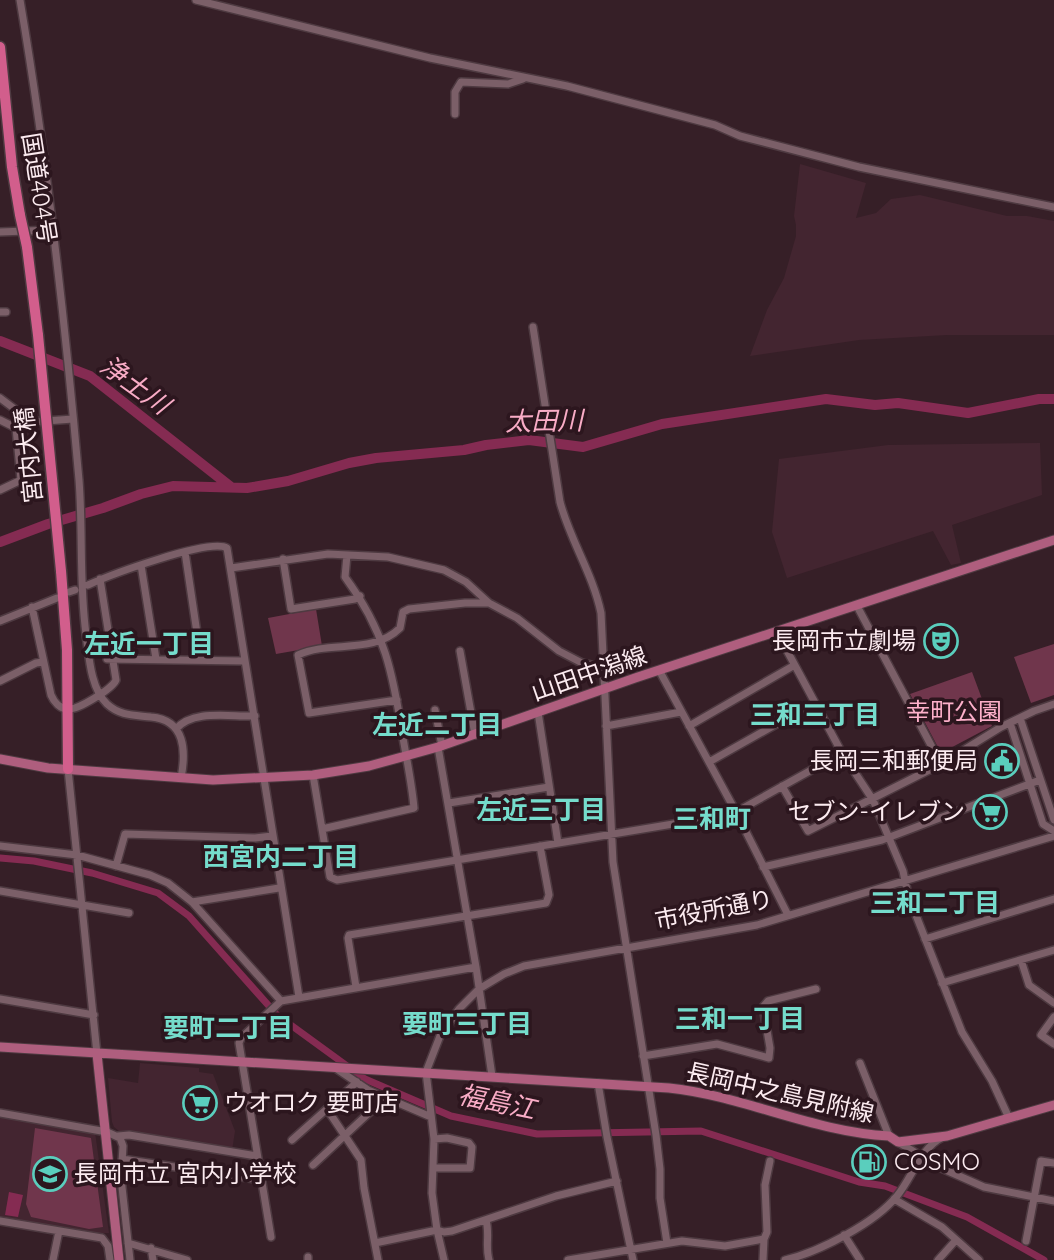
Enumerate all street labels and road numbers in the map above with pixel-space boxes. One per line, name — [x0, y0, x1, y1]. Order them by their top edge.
street label: 国道404号 — [16, 130, 64, 245]
street label: 宮内大橋 — [8, 406, 48, 504]
street label: 山田中潟線 — [527, 639, 650, 707]
street label: 市役所通り — [652, 883, 776, 935]
street label: 長岡中之島見附線 — [683, 1056, 877, 1128]

